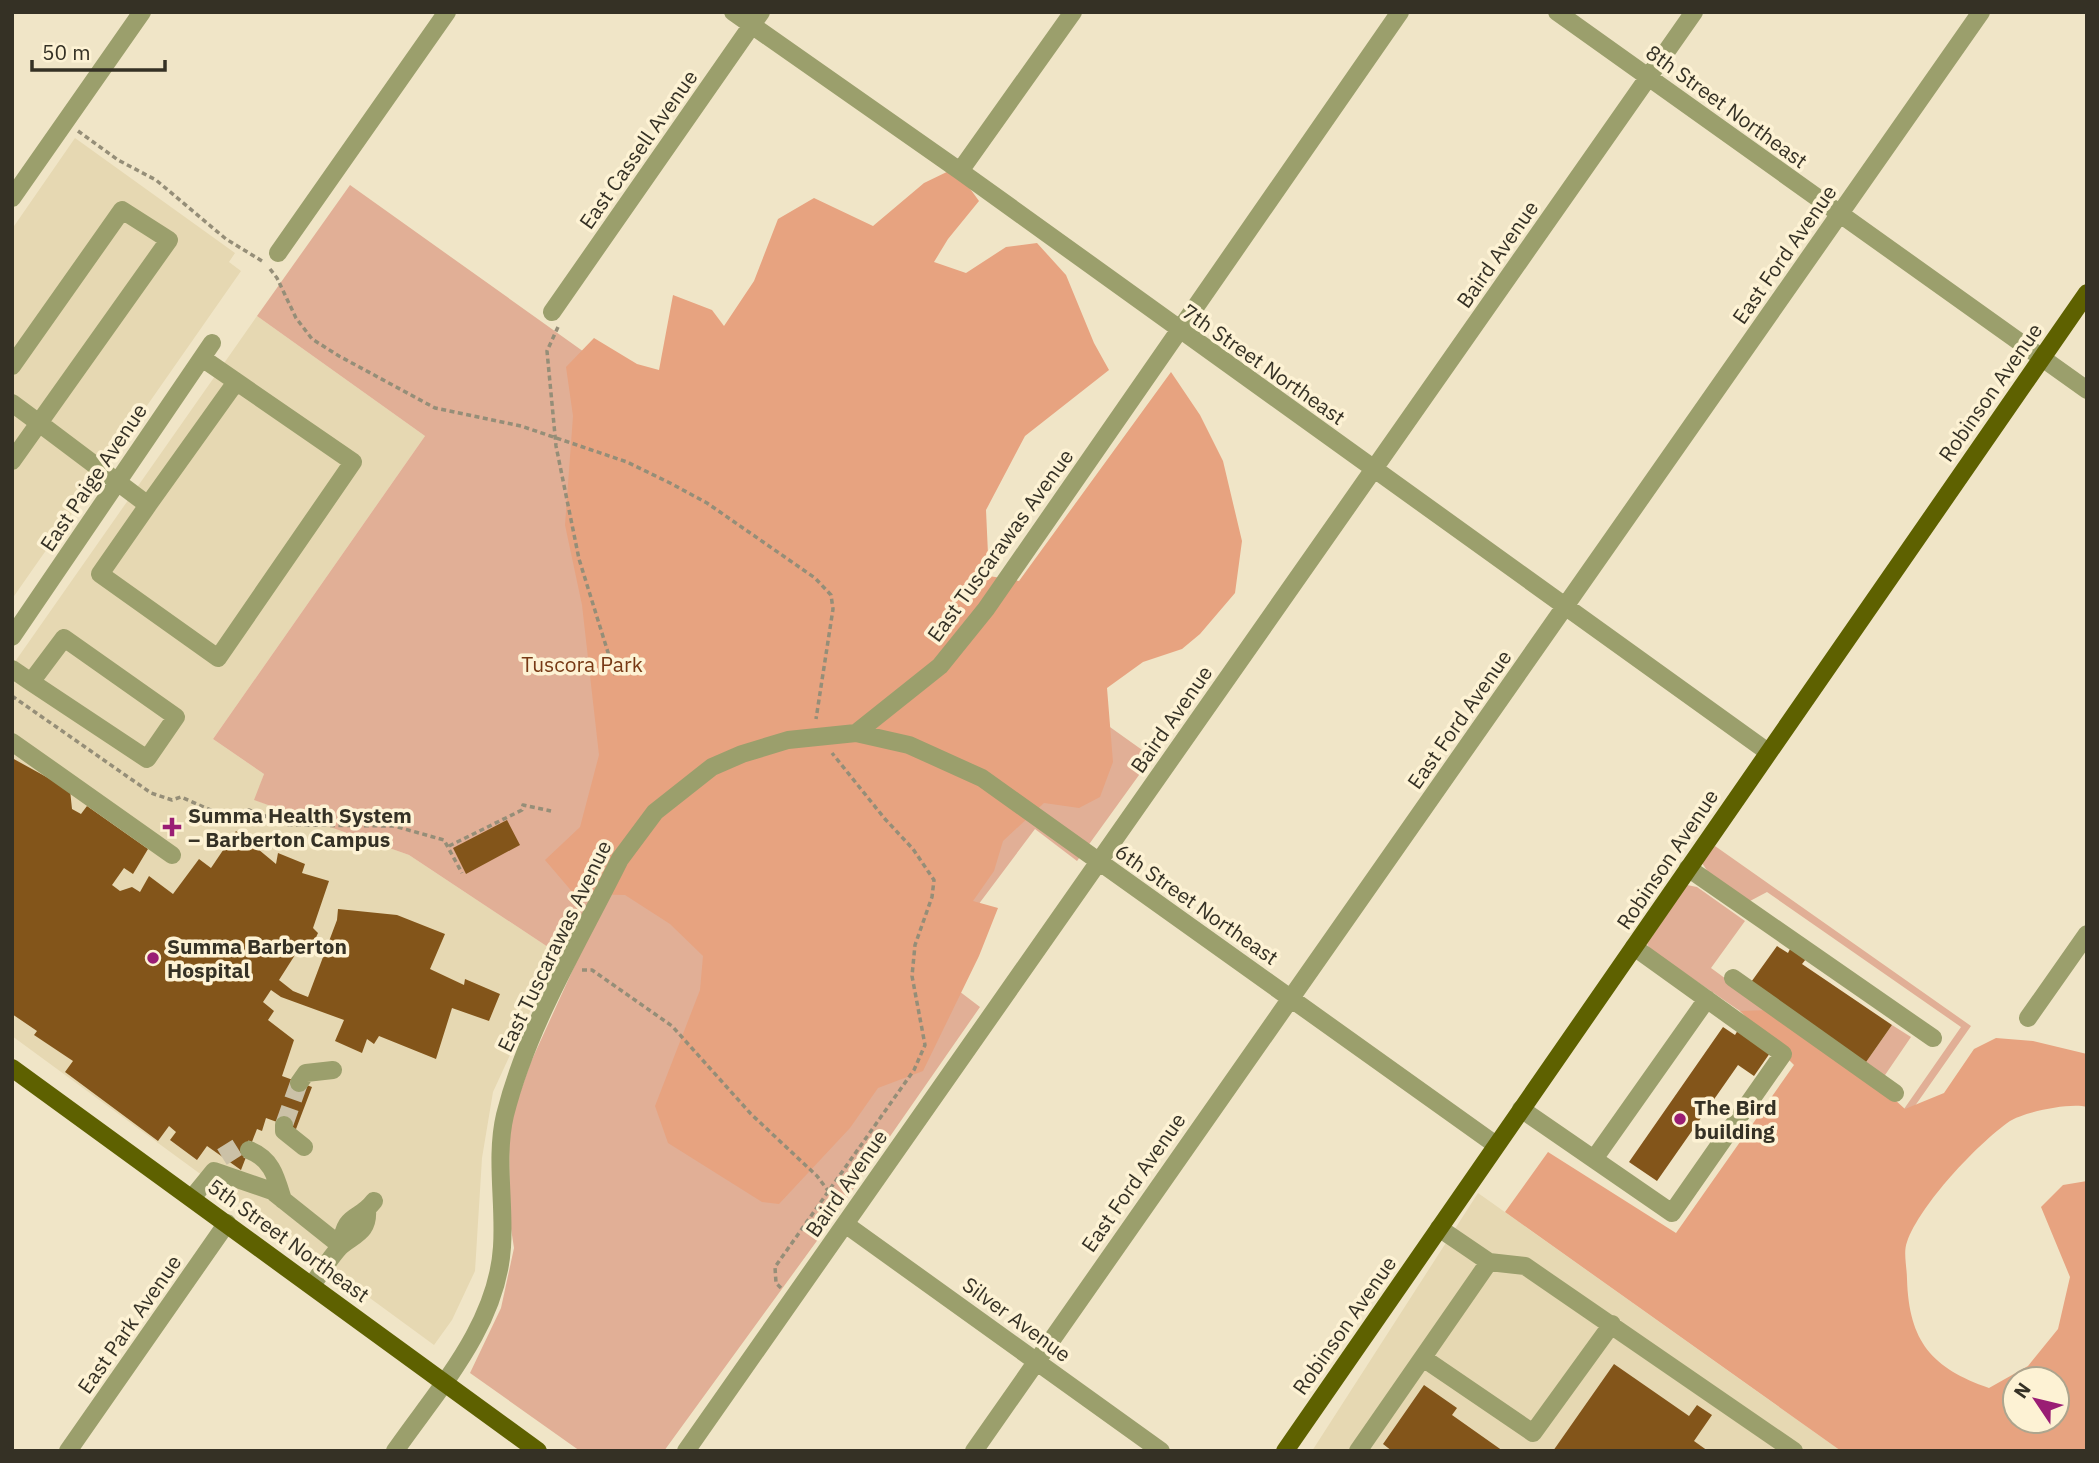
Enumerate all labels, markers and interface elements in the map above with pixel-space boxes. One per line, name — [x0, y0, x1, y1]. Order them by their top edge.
scale bar — [32, 28, 164, 72]
text: 50 m — [42, 38, 91, 66]
street label: 8th Street Northeast — [1641, 38, 1813, 174]
street label: East Cassell Avenue — [573, 64, 703, 234]
street label: East Ford Avenue — [1726, 179, 1842, 329]
street label: Baird Avenue — [1450, 195, 1544, 313]
street label: 7th Street Northeast — [1177, 297, 1351, 431]
street label: Robinson Avenue — [1932, 317, 2048, 467]
street label: East Paige Avenue — [33, 398, 153, 556]
street label: East Tuscarawas Avenue — [920, 443, 1080, 647]
street label: East Ford Avenue — [1401, 644, 1517, 794]
park label: Tuscora Park — [521, 650, 643, 678]
street label: Baird Avenue — [1124, 660, 1218, 778]
street label: Robinson Avenue — [1610, 784, 1724, 934]
place label: Summa Health System – Barberton Campus — [188, 801, 412, 853]
marker: Summa Health System – Barberton Campus — [162, 817, 182, 837]
street label: East Tuscarawas Avenue — [491, 836, 617, 1056]
street label: 6th Street Northeast — [1110, 837, 1284, 971]
place label: Summa Barberton Hospital — [167, 932, 347, 984]
marker: Summa Barberton Hospital — [145, 950, 161, 966]
place label: The Bird building — [1694, 1093, 1777, 1145]
street label: East Ford Avenue — [1075, 1107, 1191, 1257]
marker: The Bird building — [1672, 1111, 1688, 1127]
street label: Baird Avenue — [799, 1124, 893, 1242]
street label: 5th Street Northeast — [203, 1172, 375, 1308]
street label: East Park Avenue — [71, 1249, 187, 1399]
street label: Robinson Avenue — [1286, 1250, 1402, 1400]
street label: Silver Avenue — [957, 1270, 1077, 1368]
north arrow — [2001, 1365, 2071, 1435]
text: N — [2008, 1378, 2036, 1403]

